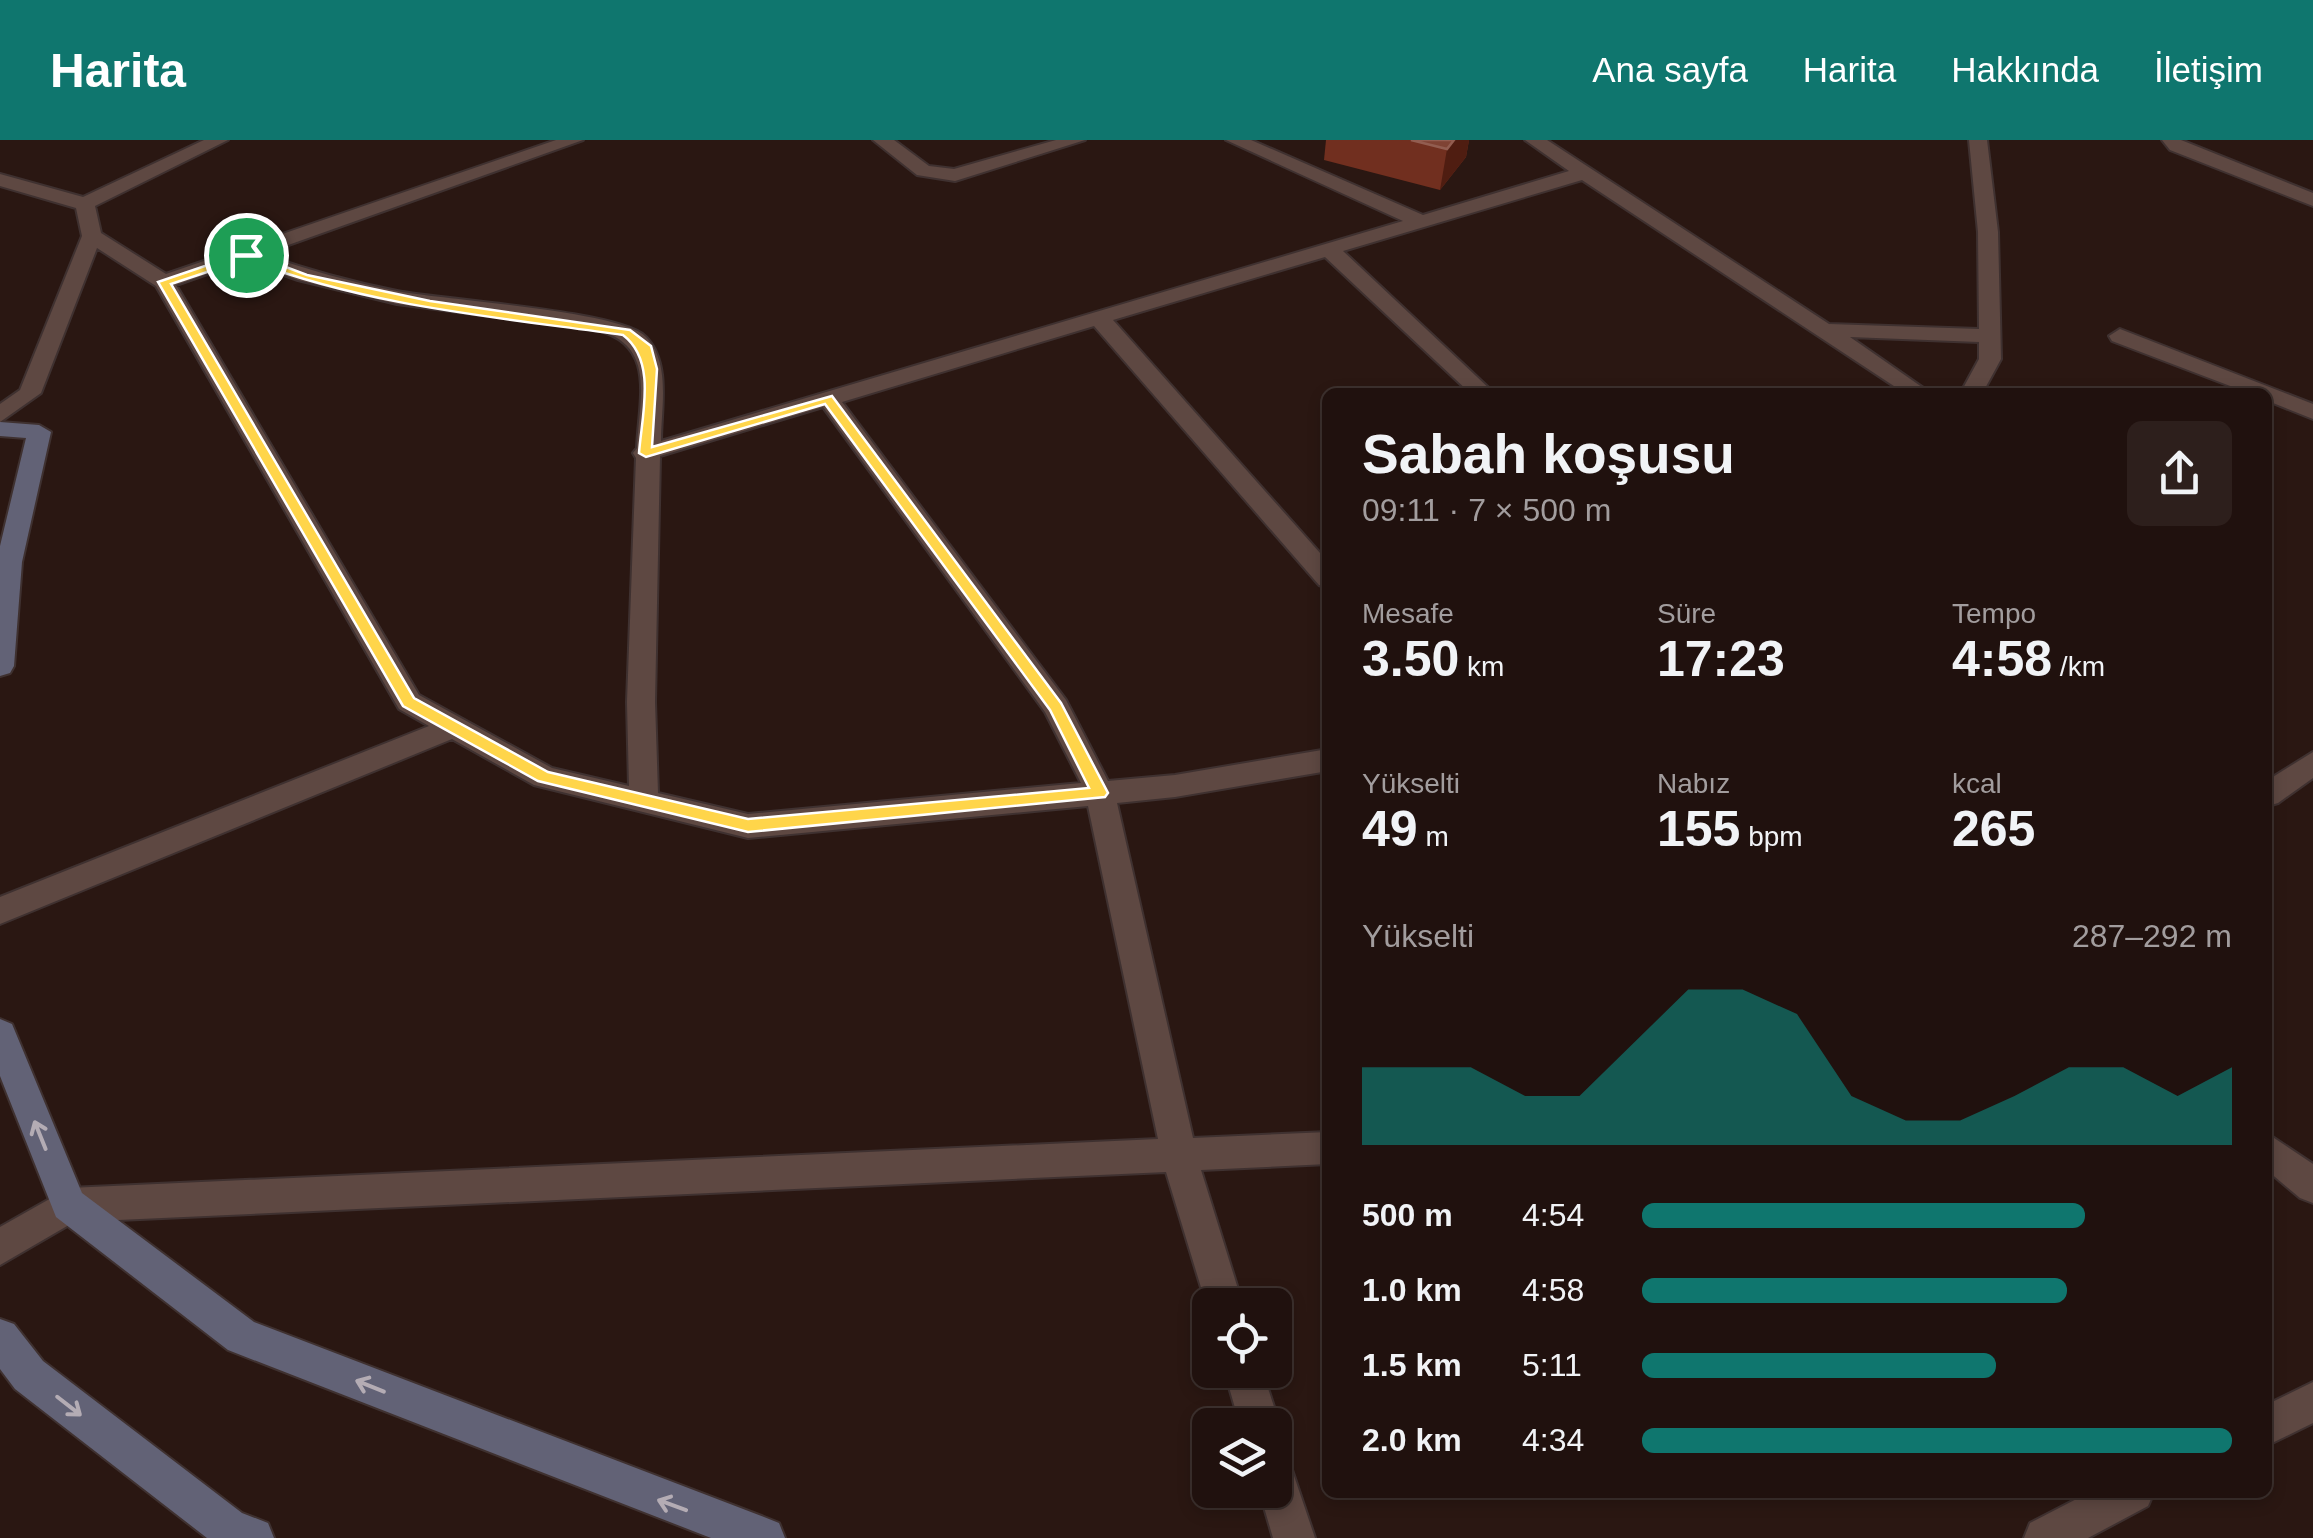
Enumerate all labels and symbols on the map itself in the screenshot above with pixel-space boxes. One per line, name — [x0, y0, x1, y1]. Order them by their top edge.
pin — [204, 213, 289, 298]
one-way arrow — [30, 1120, 48, 1150]
one-way arrow — [355, 1375, 385, 1393]
one-way arrow — [56, 1395, 82, 1417]
one-way arrow — [658, 1495, 689, 1513]

